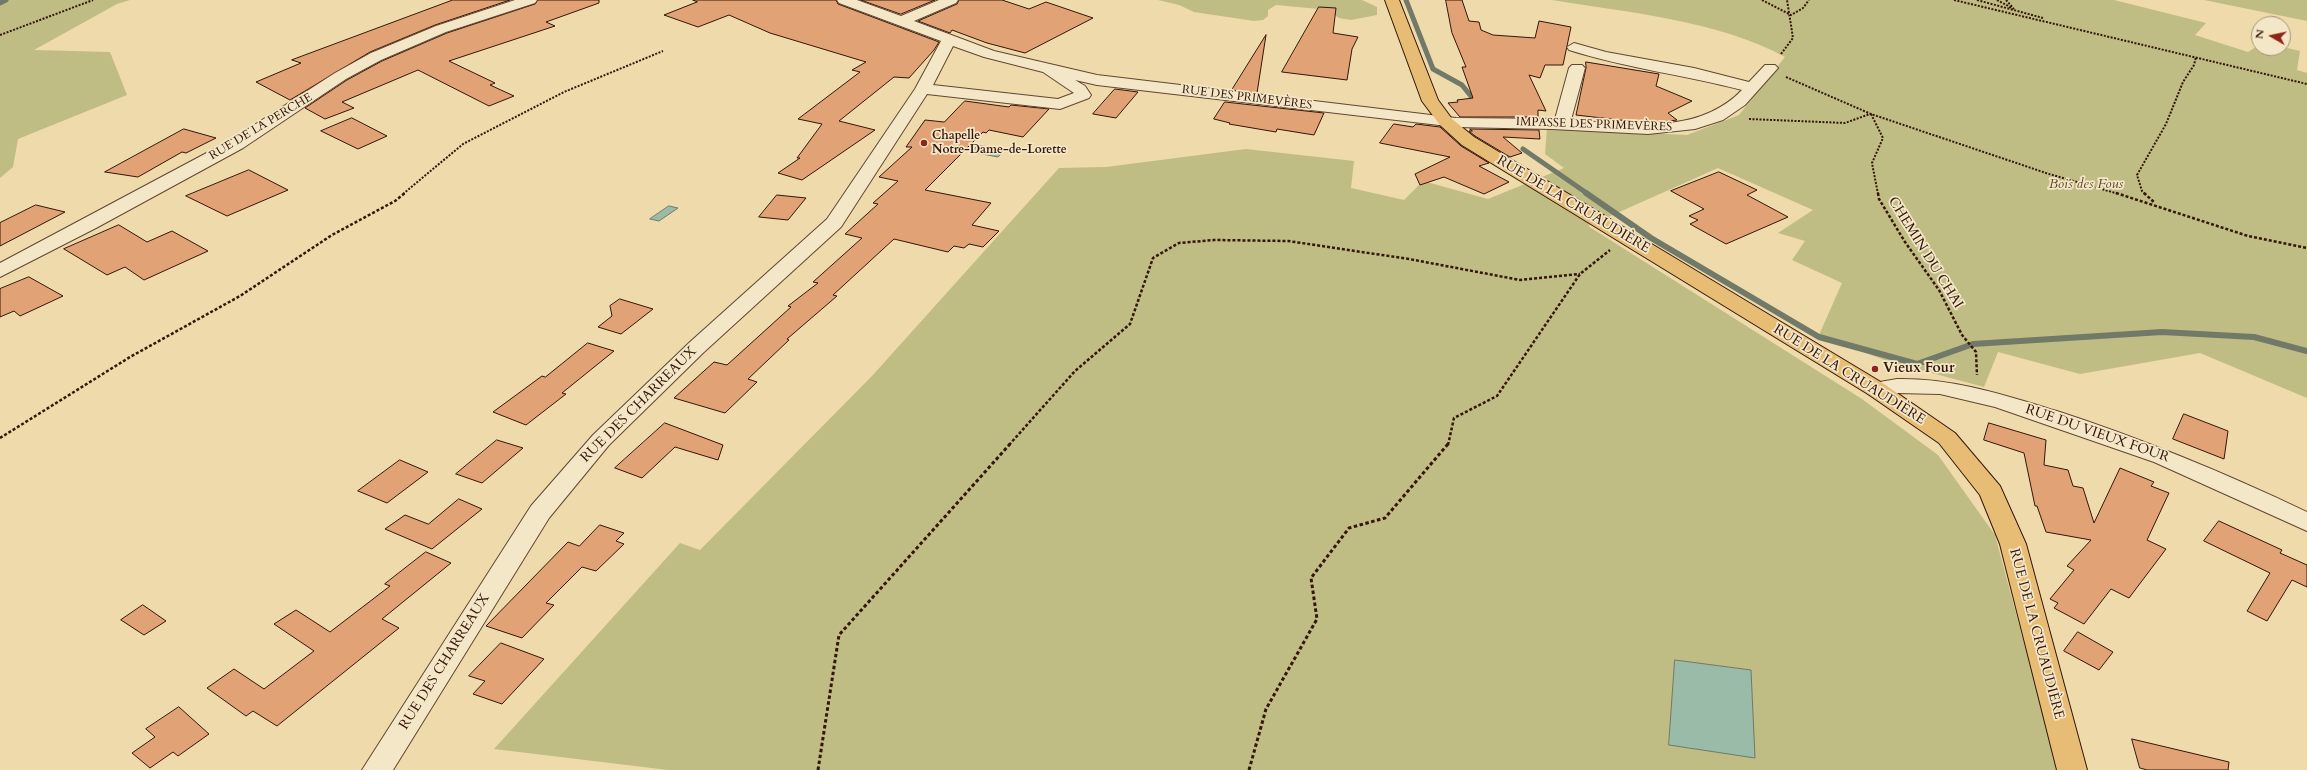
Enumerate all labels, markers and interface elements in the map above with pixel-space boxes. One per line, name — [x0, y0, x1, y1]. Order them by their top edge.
north arrow — [2251, 16, 2291, 56]
text: N — [2251, 28, 2268, 40]
street label: RUE DES PRIMEVÈRES — [1181, 83, 1313, 113]
street label: RUE DE LA PERCHE — [207, 91, 315, 163]
street label: IMPASSE DES PRIMEVÈRES — [1516, 115, 1672, 135]
place label: Chapelle Notre-Dame-de-Lorette — [932, 129, 1067, 157]
marker: Chapelle Notre-Dame-de-Lorette — [919, 138, 929, 148]
street label: RUE DE LA CRUAUDIÈRE — [1493, 153, 1653, 257]
park label: Bois des Fous — [2049, 177, 2123, 193]
street label: CHEMIN DU CHAI — [1884, 194, 1966, 312]
street label: RUE DE LA CRUAUDIÈRE — [1770, 321, 1928, 429]
street label: RUE DES CHARREAUX — [578, 344, 700, 466]
place label: Vieux Four — [1883, 361, 1955, 377]
marker: Vieux Four — [1870, 364, 1880, 374]
street label: RUE DU VIEUX FOUR — [2023, 401, 2171, 467]
street label: RUE DE LA CRUAUDIÈRE — [2005, 547, 2067, 721]
street label: RUE DES CHARREAUX — [396, 591, 494, 733]

